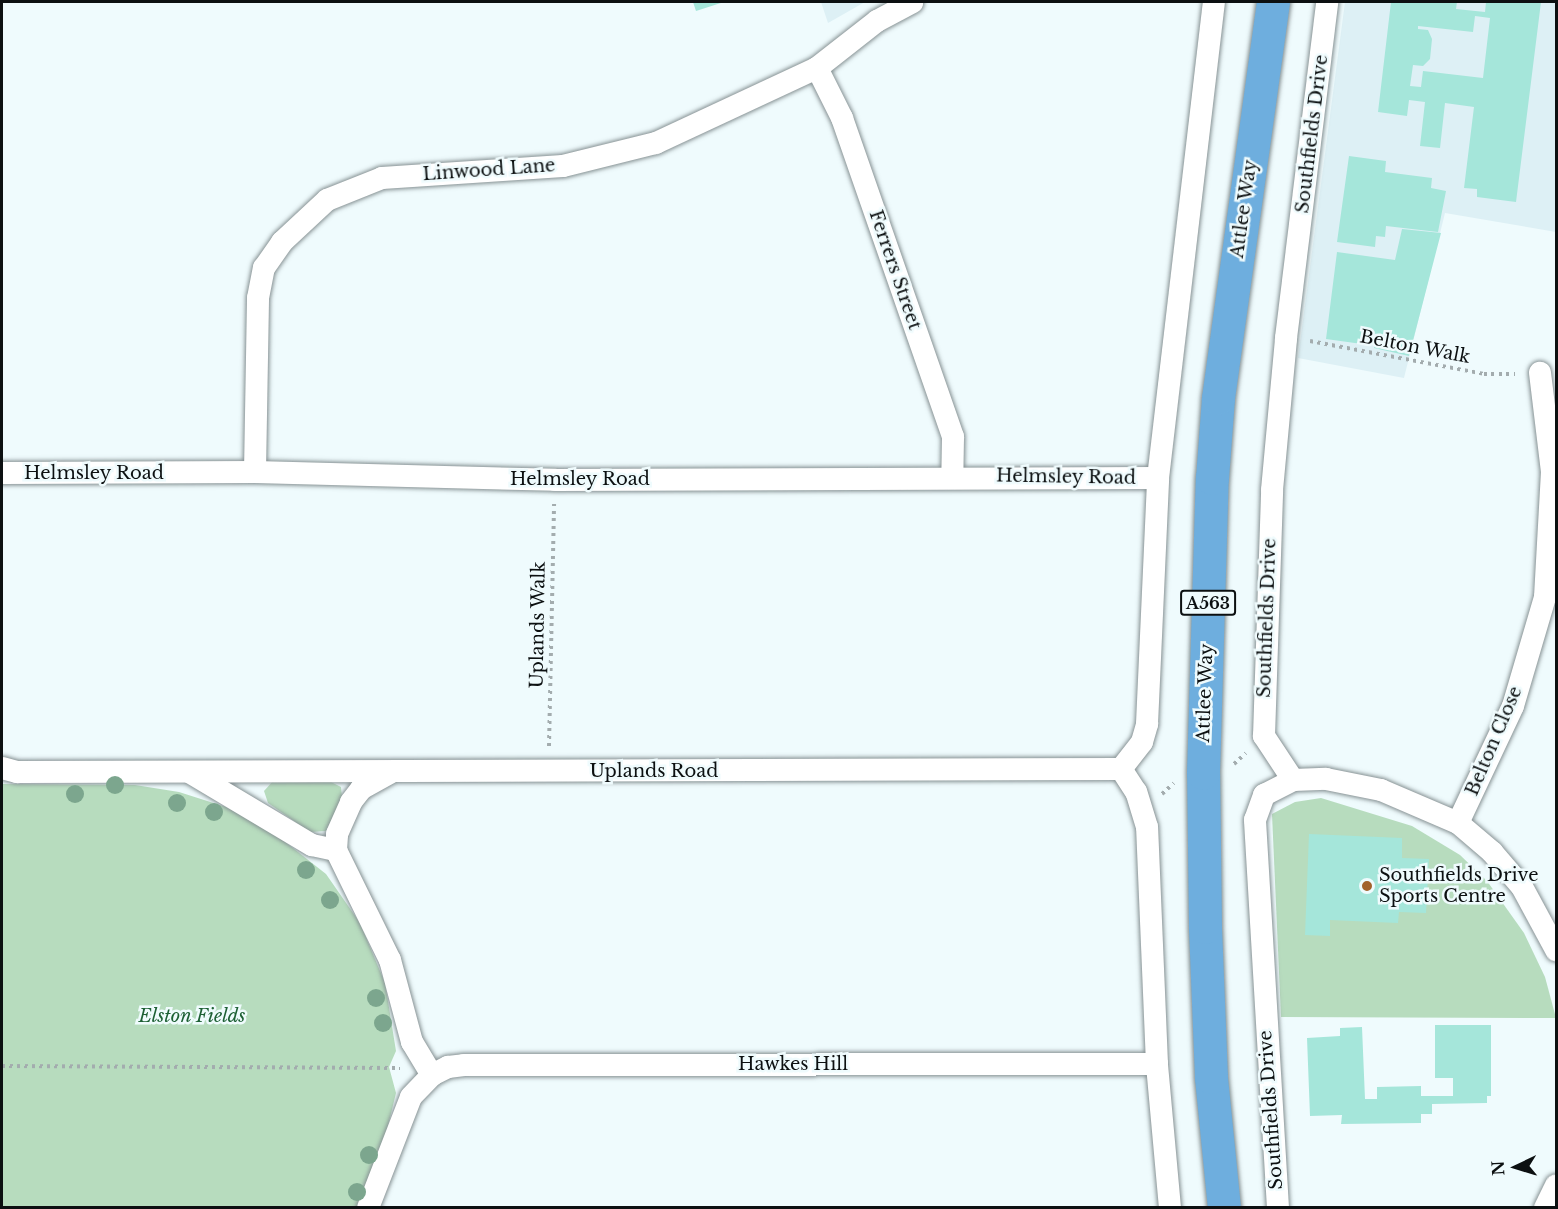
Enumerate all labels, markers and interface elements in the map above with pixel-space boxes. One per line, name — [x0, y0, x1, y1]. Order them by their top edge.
street label: Southfields Drive — [1292, 54, 1332, 214]
street label: Linwood Lane — [422, 155, 556, 185]
street label: Attlee Way — [1226, 158, 1262, 260]
street label: Ferrers Street — [864, 207, 926, 333]
street label: Belton Walk — [1358, 326, 1472, 368]
street label: Helmsley Road — [24, 462, 164, 484]
street label: Helmsley Road — [996, 465, 1136, 489]
street label: Helmsley Road — [510, 468, 650, 490]
street label: Southfields Drive — [1253, 538, 1281, 698]
street label: Uplands Walk — [526, 561, 550, 689]
road number: A563 — [1180, 590, 1236, 616]
street label: Attlee Way — [1192, 643, 1218, 743]
street label: Belton Close — [1461, 683, 1527, 799]
street label: Uplands Road — [590, 760, 718, 782]
place label: Southfields Drive Sports Centre — [1379, 865, 1538, 908]
marker: Southfields Drive Sports Centre — [1360, 879, 1374, 893]
park label: Elston Fields — [138, 1005, 246, 1027]
street label: Southfields Drive — [1255, 1030, 1287, 1190]
street label: Hawkes Hill — [738, 1053, 848, 1075]
north arrow — [1486, 1137, 1546, 1197]
text: N — [1488, 1160, 1509, 1176]

